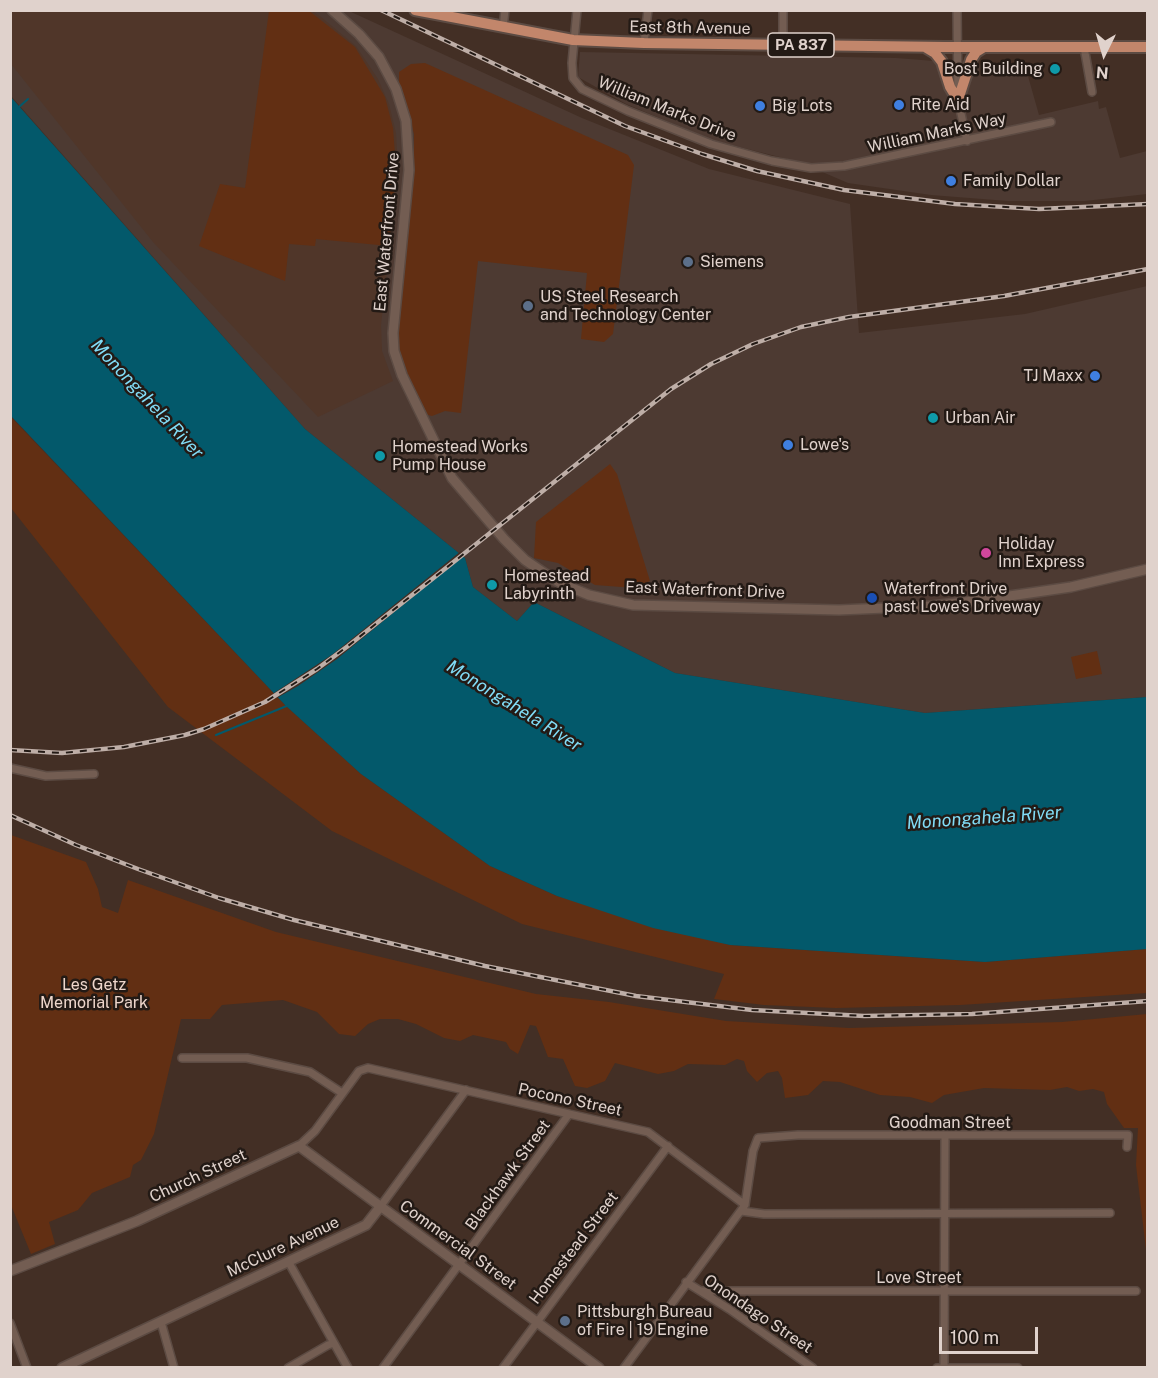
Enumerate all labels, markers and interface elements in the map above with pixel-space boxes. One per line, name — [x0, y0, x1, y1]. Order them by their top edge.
street label: East 8th Avenue — [629, 17, 751, 39]
north arrow — [1074, 24, 1134, 84]
road number: PA 837 — [768, 33, 834, 57]
place label: Bost Building — [944, 59, 1043, 79]
marker: Bost Building — [1048, 62, 1062, 76]
text: N — [1095, 62, 1109, 82]
street label: William Marks Drive — [595, 72, 739, 146]
place label: Rite Aid — [911, 95, 970, 115]
place label: Big Lots — [772, 96, 832, 116]
marker: Rite Aid — [892, 98, 906, 112]
marker: Big Lots — [753, 99, 767, 113]
street label: William Marks Way — [866, 109, 1008, 157]
street label: East Waterfront Drive — [370, 151, 404, 313]
place label: Family Dollar — [963, 171, 1061, 191]
marker: Family Dollar — [944, 174, 958, 188]
place label: Siemens — [700, 252, 764, 272]
marker: Siemens — [681, 255, 695, 269]
place label: US Steel Research and Technology Center — [540, 287, 711, 325]
marker: US Steel Research and Technology Center — [521, 299, 535, 313]
water label: Monongahela River — [86, 335, 208, 463]
place label: TJ Maxx — [1023, 366, 1083, 386]
marker: TJ Maxx — [1088, 369, 1102, 383]
place label: Urban Air — [945, 408, 1016, 428]
marker: Urban Air — [926, 411, 940, 425]
place label: Lowe's — [800, 435, 849, 455]
place label: Homestead Works Pump House — [392, 437, 528, 475]
marker: Lowe's — [781, 438, 795, 452]
marker: Homestead Works Pump House — [373, 449, 387, 463]
place label: Holiday Inn Express — [998, 534, 1085, 572]
marker: Holiday Inn Express — [979, 546, 993, 560]
place label: Homestead Labyrinth — [504, 566, 589, 604]
marker: Homestead Labyrinth — [485, 578, 499, 592]
street label: East Waterfront Drive — [625, 578, 785, 602]
place label: Waterfront Drive past Lowe's Driveway — [884, 579, 1041, 617]
marker: Waterfront Drive past Lowe's Driveway — [865, 591, 879, 605]
water label: Monongahela River — [443, 656, 585, 756]
water label: Monongahela River — [906, 802, 1062, 834]
park label: Les Getz Memorial Park — [40, 975, 148, 1013]
street label: Pocono Street — [516, 1080, 624, 1120]
street label: Goodman Street — [889, 1113, 1011, 1133]
street label: Blackhawk Street — [462, 1116, 554, 1234]
street label: Church Street — [147, 1145, 249, 1207]
street label: Homestead Street — [525, 1188, 623, 1308]
street label: Commercial Street — [396, 1196, 520, 1294]
street label: McClure Avenue — [224, 1213, 342, 1281]
street label: Love Street — [876, 1268, 962, 1288]
street label: Onondago Street — [700, 1271, 816, 1357]
place label: Pittsburgh Bureau of Fire | 19 Engine — [577, 1302, 712, 1340]
marker: Pittsburgh Bureau of Fire | 19 Engine — [558, 1314, 572, 1328]
scale bar — [942, 1315, 1041, 1353]
text: 100 m — [950, 1327, 999, 1348]

